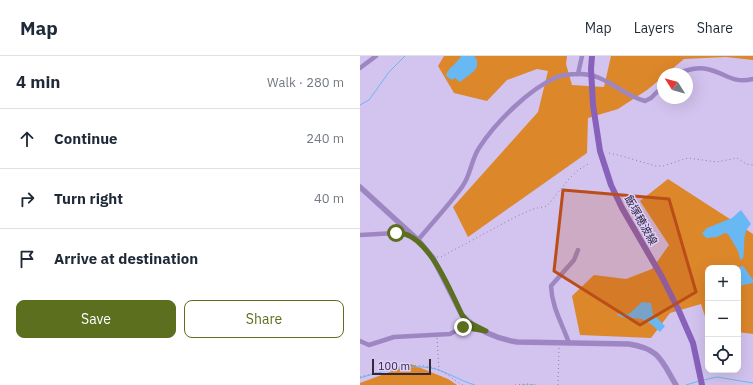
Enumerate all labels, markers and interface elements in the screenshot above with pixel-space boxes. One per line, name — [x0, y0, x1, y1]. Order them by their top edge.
text: Map — [20, 16, 58, 40]
text: Map — [585, 19, 612, 37]
text: Layers — [634, 19, 675, 37]
text: Share — [697, 19, 733, 37]
north arrow — [657, 68, 693, 104]
text: 4 min — [16, 71, 60, 93]
text: Walk · 280 m — [267, 74, 344, 91]
icon: ahead — [16, 128, 38, 150]
text: Continue — [54, 129, 118, 148]
text: 240 m — [306, 130, 344, 147]
icon: right — [16, 188, 38, 210]
text: Turn right — [54, 189, 123, 208]
text: 40 m — [314, 190, 344, 207]
street label: 飯塚穂波線 — [622, 193, 660, 247]
route start — [387, 224, 405, 242]
icon: arrive — [16, 248, 38, 270]
text: Arrive at destination — [54, 249, 198, 268]
map controls — [705, 265, 741, 373]
button: + — [705, 265, 741, 301]
button: Save — [16, 300, 176, 338]
button: Share — [184, 300, 344, 338]
button: − — [705, 301, 741, 337]
route end — [454, 318, 472, 336]
button: locate — [705, 337, 741, 373]
scale bar — [372, 357, 431, 376]
text: 100 m — [378, 359, 410, 373]

